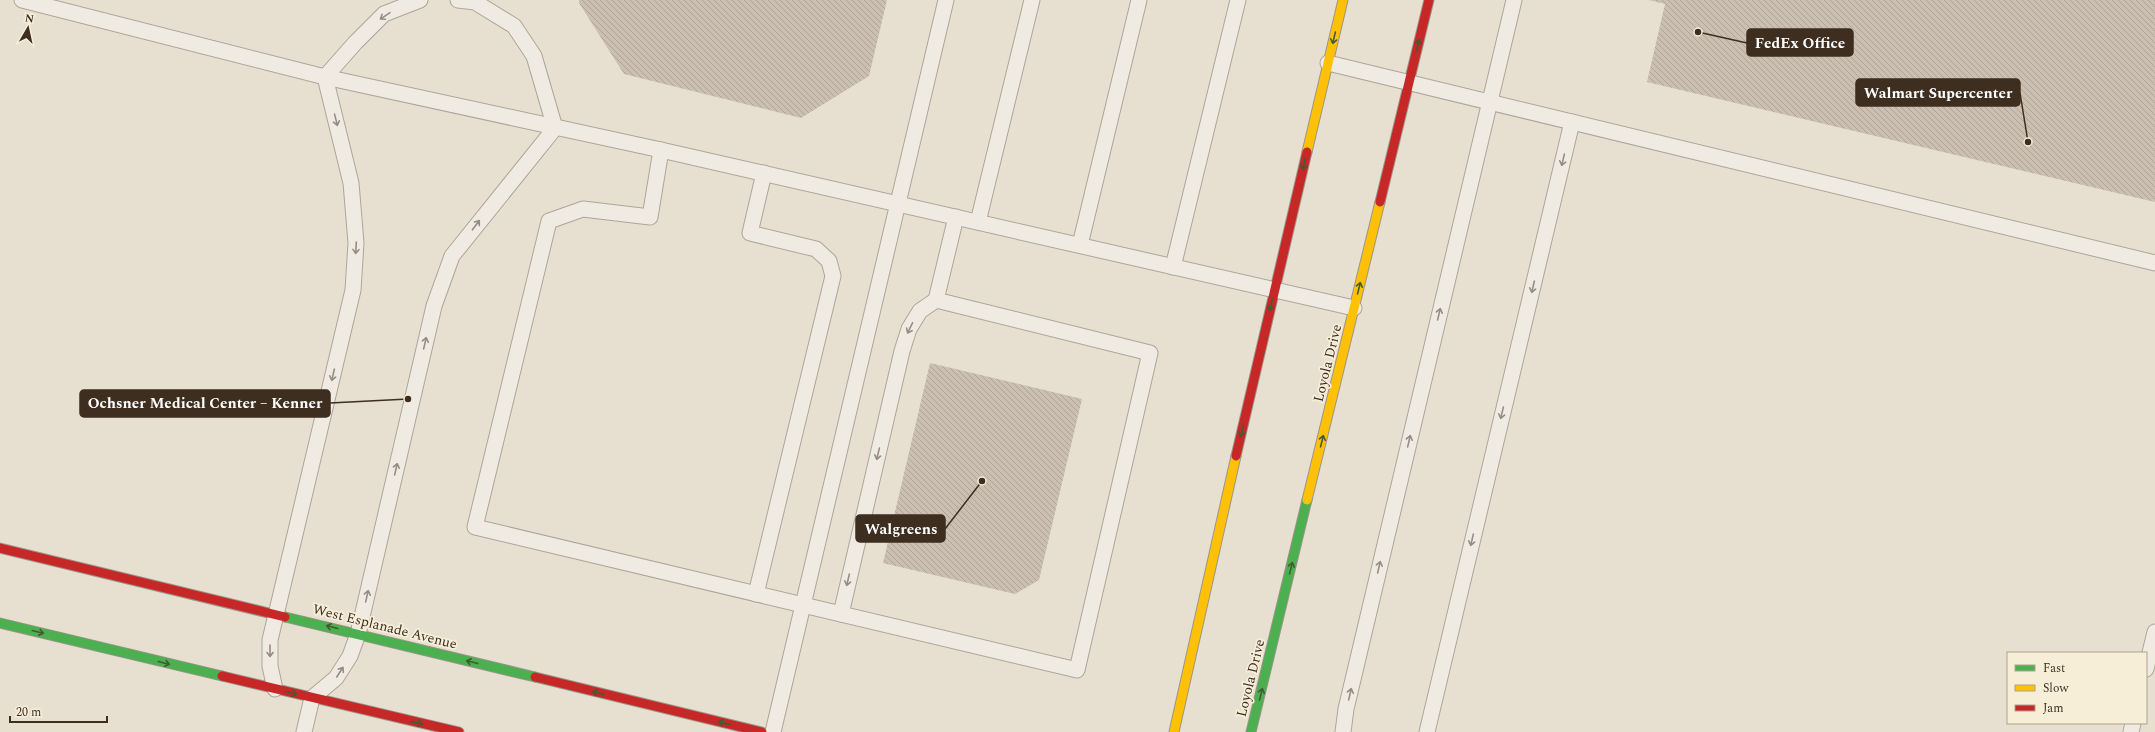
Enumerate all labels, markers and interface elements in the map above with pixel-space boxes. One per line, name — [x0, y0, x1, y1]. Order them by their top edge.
north arrow — [8, 8, 48, 48]
text: N — [24, 10, 35, 28]
one-way arrow — [379, 11, 390, 20]
callout: FedEx Office — [1747, 29, 1853, 56]
one-way arrow — [1330, 31, 1337, 44]
text: FedEx Office — [1755, 32, 1845, 55]
one-way arrow — [1415, 39, 1423, 52]
callout: Walmart Supercenter — [1856, 79, 2020, 106]
text: Walmart Supercenter — [1864, 82, 2013, 105]
one-way arrow — [333, 113, 340, 126]
one-way arrow — [1558, 153, 1566, 166]
one-way arrow — [1300, 158, 1307, 171]
one-way arrow — [471, 219, 480, 230]
one-way arrow — [352, 241, 359, 254]
one-way arrow — [1528, 280, 1536, 293]
one-way arrow — [1356, 282, 1364, 295]
one-way arrow — [1266, 298, 1274, 311]
one-way arrow — [1436, 308, 1444, 321]
one-way arrow — [906, 322, 913, 334]
street label: Loyola Drive — [1308, 322, 1347, 404]
one-way arrow — [422, 336, 430, 349]
one-way arrow — [328, 368, 336, 381]
callout: Ochsner Medical Center – Kenner — [80, 390, 330, 417]
text: Ochsner Medical Center – Kenner — [88, 392, 323, 415]
one-way arrow — [1498, 406, 1506, 419]
one-way arrow — [1238, 425, 1246, 438]
one-way arrow — [1406, 434, 1414, 447]
one-way arrow — [1319, 435, 1326, 448]
one-way arrow — [873, 447, 881, 460]
one-way arrow — [393, 463, 401, 476]
callout: Walgreens — [856, 515, 945, 542]
text: Walgreens — [864, 518, 938, 541]
one-way arrow — [1468, 533, 1476, 546]
one-way arrow — [1376, 561, 1384, 574]
one-way arrow — [1288, 562, 1296, 575]
one-way arrow — [844, 573, 852, 586]
one-way arrow — [364, 590, 371, 603]
street label: West Esplanade Avenue — [311, 598, 459, 655]
one-way arrow — [326, 623, 339, 631]
one-way arrow — [31, 629, 44, 636]
street label: Loyola Drive — [1231, 637, 1270, 719]
one-way arrow — [266, 644, 274, 657]
legend — [2007, 652, 2147, 724]
one-way arrow — [466, 657, 479, 665]
one-way arrow — [157, 659, 170, 667]
text: Fast — [2043, 659, 2065, 678]
one-way arrow — [336, 666, 344, 677]
text: Slow — [2043, 679, 2069, 698]
one-way arrow — [1346, 687, 1354, 700]
one-way arrow — [592, 688, 605, 696]
one-way arrow — [1257, 688, 1265, 701]
one-way arrow — [284, 690, 297, 697]
scale bar — [10, 698, 107, 724]
text: Jam — [2043, 699, 2064, 718]
text: 20 m — [16, 703, 41, 722]
one-way arrow — [410, 719, 423, 727]
one-way arrow — [718, 719, 731, 726]

